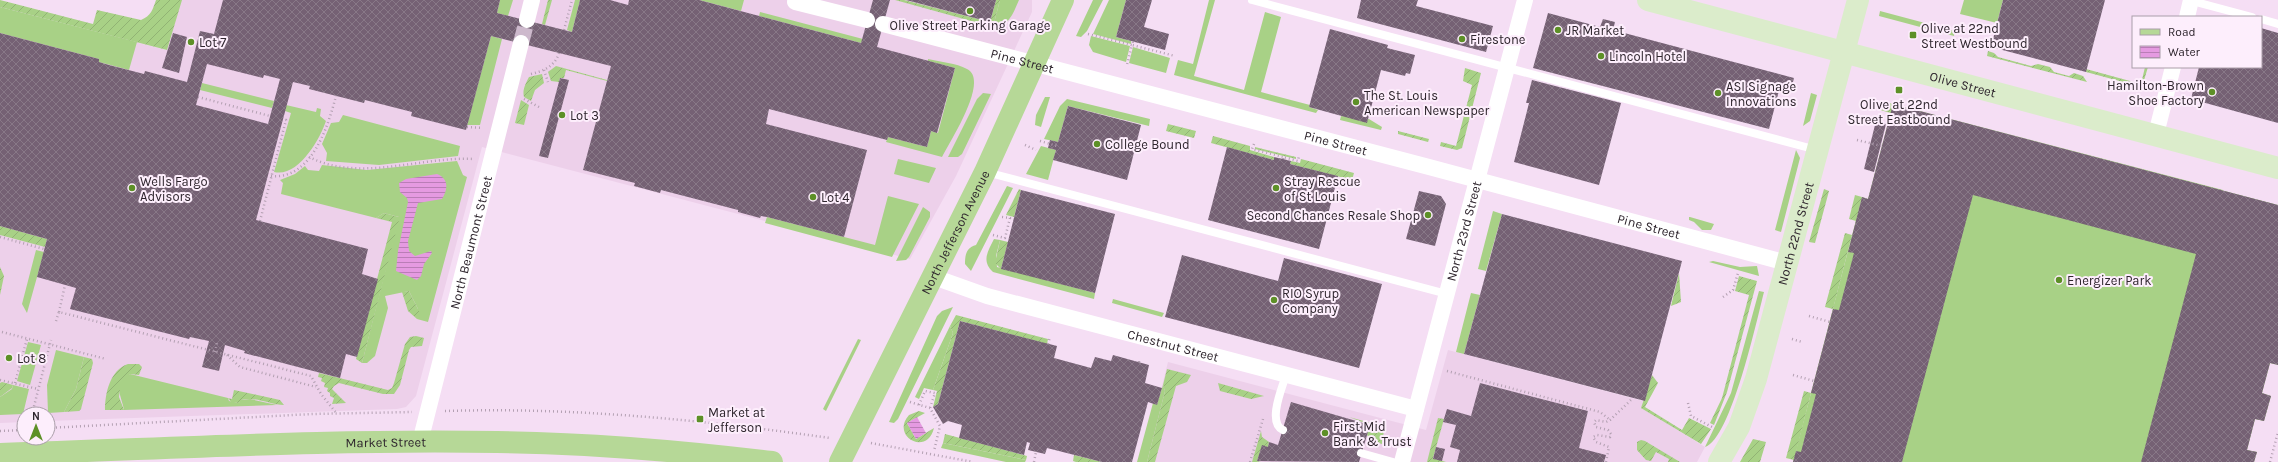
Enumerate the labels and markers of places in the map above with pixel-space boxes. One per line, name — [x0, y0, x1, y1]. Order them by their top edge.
marker: Olive Street Parking Garage — [965, 6, 975, 16]
place label: Olive Street Parking Garage — [890, 18, 1051, 33]
place label: Olive at 22nd Street Westbound — [1921, 21, 2028, 51]
place label: JR Market — [1566, 23, 1624, 38]
marker: JR Market — [1553, 25, 1563, 35]
marker: Olive at 22nd Street Westbound — [1908, 30, 1918, 40]
place label: Firestone — [1470, 32, 1526, 47]
marker: Firestone — [1457, 34, 1467, 44]
place label: Lot 7 — [199, 35, 226, 50]
marker: Lot 7 — [186, 37, 196, 47]
place label: Lincoln Hotel — [1609, 49, 1686, 64]
marker: Lincoln Hotel — [1596, 51, 1606, 61]
place label: Hamilton-Brown Shoe Factory — [2107, 78, 2204, 108]
place label: ASI Signage Innovations — [1726, 79, 1797, 109]
marker: Olive at 22nd Street Eastbound — [1894, 85, 1904, 95]
marker: Hamilton-Brown Shoe Factory — [2207, 87, 2217, 97]
place label: The St. Louis American Newspaper — [1364, 88, 1490, 118]
marker: ASI Signage Innovations — [1713, 88, 1723, 98]
marker: The St. Louis American Newspaper — [1351, 97, 1361, 107]
place label: Olive at 22nd Street Eastbound — [1847, 97, 1951, 127]
place label: Lot 3 — [570, 108, 599, 123]
marker: Lot 3 — [557, 110, 567, 120]
place label: College Bound — [1105, 137, 1190, 152]
marker: College Bound — [1092, 139, 1102, 149]
place label: Wells Fargo Advisors — [140, 174, 208, 204]
place label: Stray Rescue of St Louis — [1284, 174, 1361, 204]
marker: Wells Fargo Advisors — [127, 183, 137, 193]
marker: Stray Rescue of St Louis — [1271, 183, 1281, 193]
place label: Lot 4 — [821, 190, 849, 205]
marker: Lot 4 — [808, 192, 818, 202]
place label: Second Chances Resale Shop — [1246, 208, 1420, 223]
marker: Second Chances Resale Shop — [1423, 210, 1433, 220]
place label: Energizer Park — [2067, 273, 2152, 288]
marker: Energizer Park — [2054, 275, 2064, 285]
place label: RIO Syrup Company — [1282, 286, 1339, 316]
marker: RIO Syrup Company — [1269, 295, 1279, 305]
place label: Lot 8 — [17, 351, 46, 366]
marker: Lot 8 — [4, 353, 14, 363]
place label: Market at Jefferson — [708, 405, 765, 435]
marker: Market at Jefferson — [695, 414, 705, 424]
place label: First Mid Bank & Trust — [1333, 419, 1411, 449]
marker: First Mid Bank & Trust — [1320, 428, 1330, 438]

